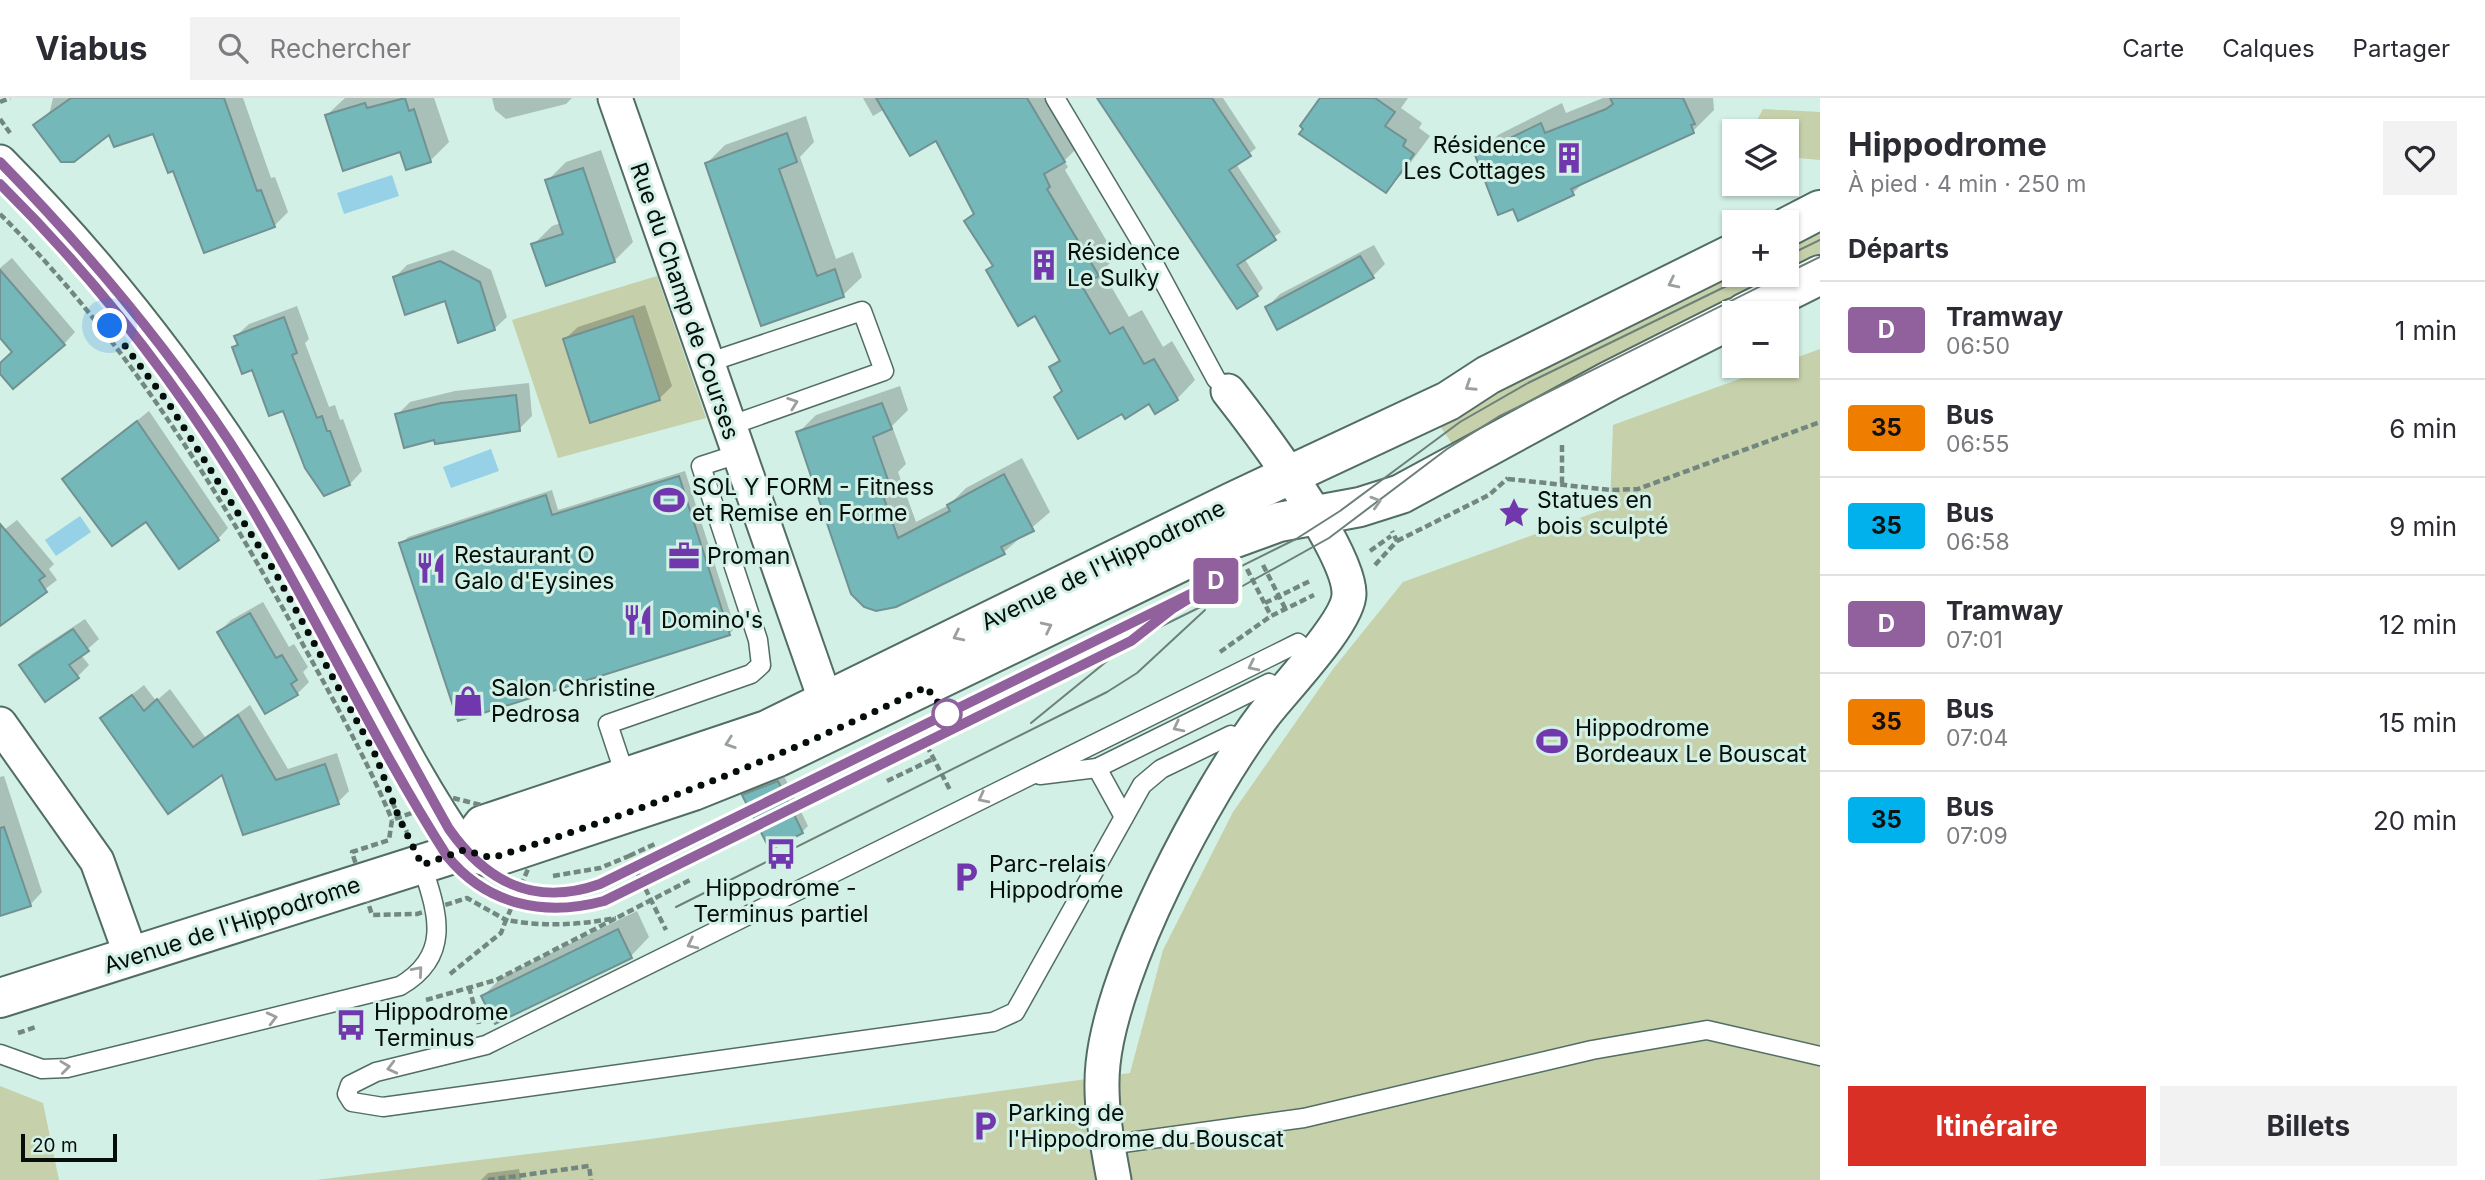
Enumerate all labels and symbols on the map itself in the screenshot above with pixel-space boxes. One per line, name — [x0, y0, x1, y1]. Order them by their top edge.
place label: Résidence Les Cottages — [1403, 131, 1546, 185]
building icon: Résidence Les Cottages — [1552, 141, 1586, 175]
street label: Rue du Champ de Courses — [624, 159, 746, 443]
place label: Résidence Le Sulky — [1067, 238, 1180, 292]
building icon: Résidence Le Sulky — [1027, 248, 1061, 282]
one-way arrow — [1668, 275, 1680, 289]
your location — [92, 308, 127, 343]
one-way arrow — [1465, 378, 1478, 391]
one-way arrow — [786, 397, 798, 411]
place label: SOL Y FORM - Fitness et Remise en Forme — [692, 473, 934, 527]
sports icon: SOL Y FORM - Fitness et Remise en Forme — [652, 483, 686, 517]
place label: Statues en bois sculpté — [1537, 486, 1668, 540]
street label: Avenue de l'Hippodrome — [976, 494, 1230, 636]
one-way arrow — [1370, 495, 1382, 510]
place icon: Statues en bois sculpté — [1497, 496, 1531, 530]
office icon: Proman — [667, 539, 701, 573]
place label: Restaurant O Galo d'Eysines — [454, 541, 614, 595]
place label: Proman — [707, 542, 790, 570]
restaurant icon: Restaurant O Galo d'Eysines — [414, 551, 448, 585]
line badge: D — [1193, 558, 1239, 604]
restaurant icon: Domino's — [621, 603, 655, 637]
place label: Domino's — [661, 606, 763, 634]
one-way arrow — [1040, 621, 1052, 635]
one-way arrow — [953, 628, 965, 642]
one-way arrow — [1248, 657, 1260, 671]
place label: Salon Christine Pedrosa — [491, 674, 655, 728]
shop icon: Salon Christine Pedrosa — [451, 684, 485, 718]
unlabelled marker — [932, 699, 962, 729]
place label: Hippodrome Bordeaux Le Bouscat — [1575, 714, 1807, 768]
one-way arrow — [1173, 719, 1186, 733]
sports icon: Hippodrome Bordeaux Le Bouscat — [1535, 724, 1569, 758]
one-way arrow — [724, 735, 737, 749]
one-way arrow — [978, 790, 990, 804]
bus stop icon: Hippodrome - Terminus partiel — [764, 837, 798, 871]
place label: Parc-relais Hippodrome — [989, 850, 1123, 904]
parking icon: Parc-relais Hippodrome — [949, 860, 983, 894]
street label: Avenue de l'Hippodrome — [100, 870, 364, 980]
place label: Hippodrome - Terminus partiel — [693, 874, 869, 928]
one-way arrow — [687, 935, 699, 949]
one-way arrow — [410, 966, 422, 979]
place label: Hippodrome Terminus — [374, 998, 508, 1052]
bus stop icon: Hippodrome Terminus — [334, 1008, 368, 1042]
one-way arrow — [266, 1012, 278, 1026]
one-way arrow — [59, 1060, 71, 1075]
one-way arrow — [386, 1060, 398, 1074]
place label: Parking de l'Hippodrome du Bouscat — [1008, 1099, 1284, 1153]
parking icon: Parking de l'Hippodrome du Bouscat — [968, 1109, 1002, 1143]
scale bar — [21, 1131, 117, 1163]

